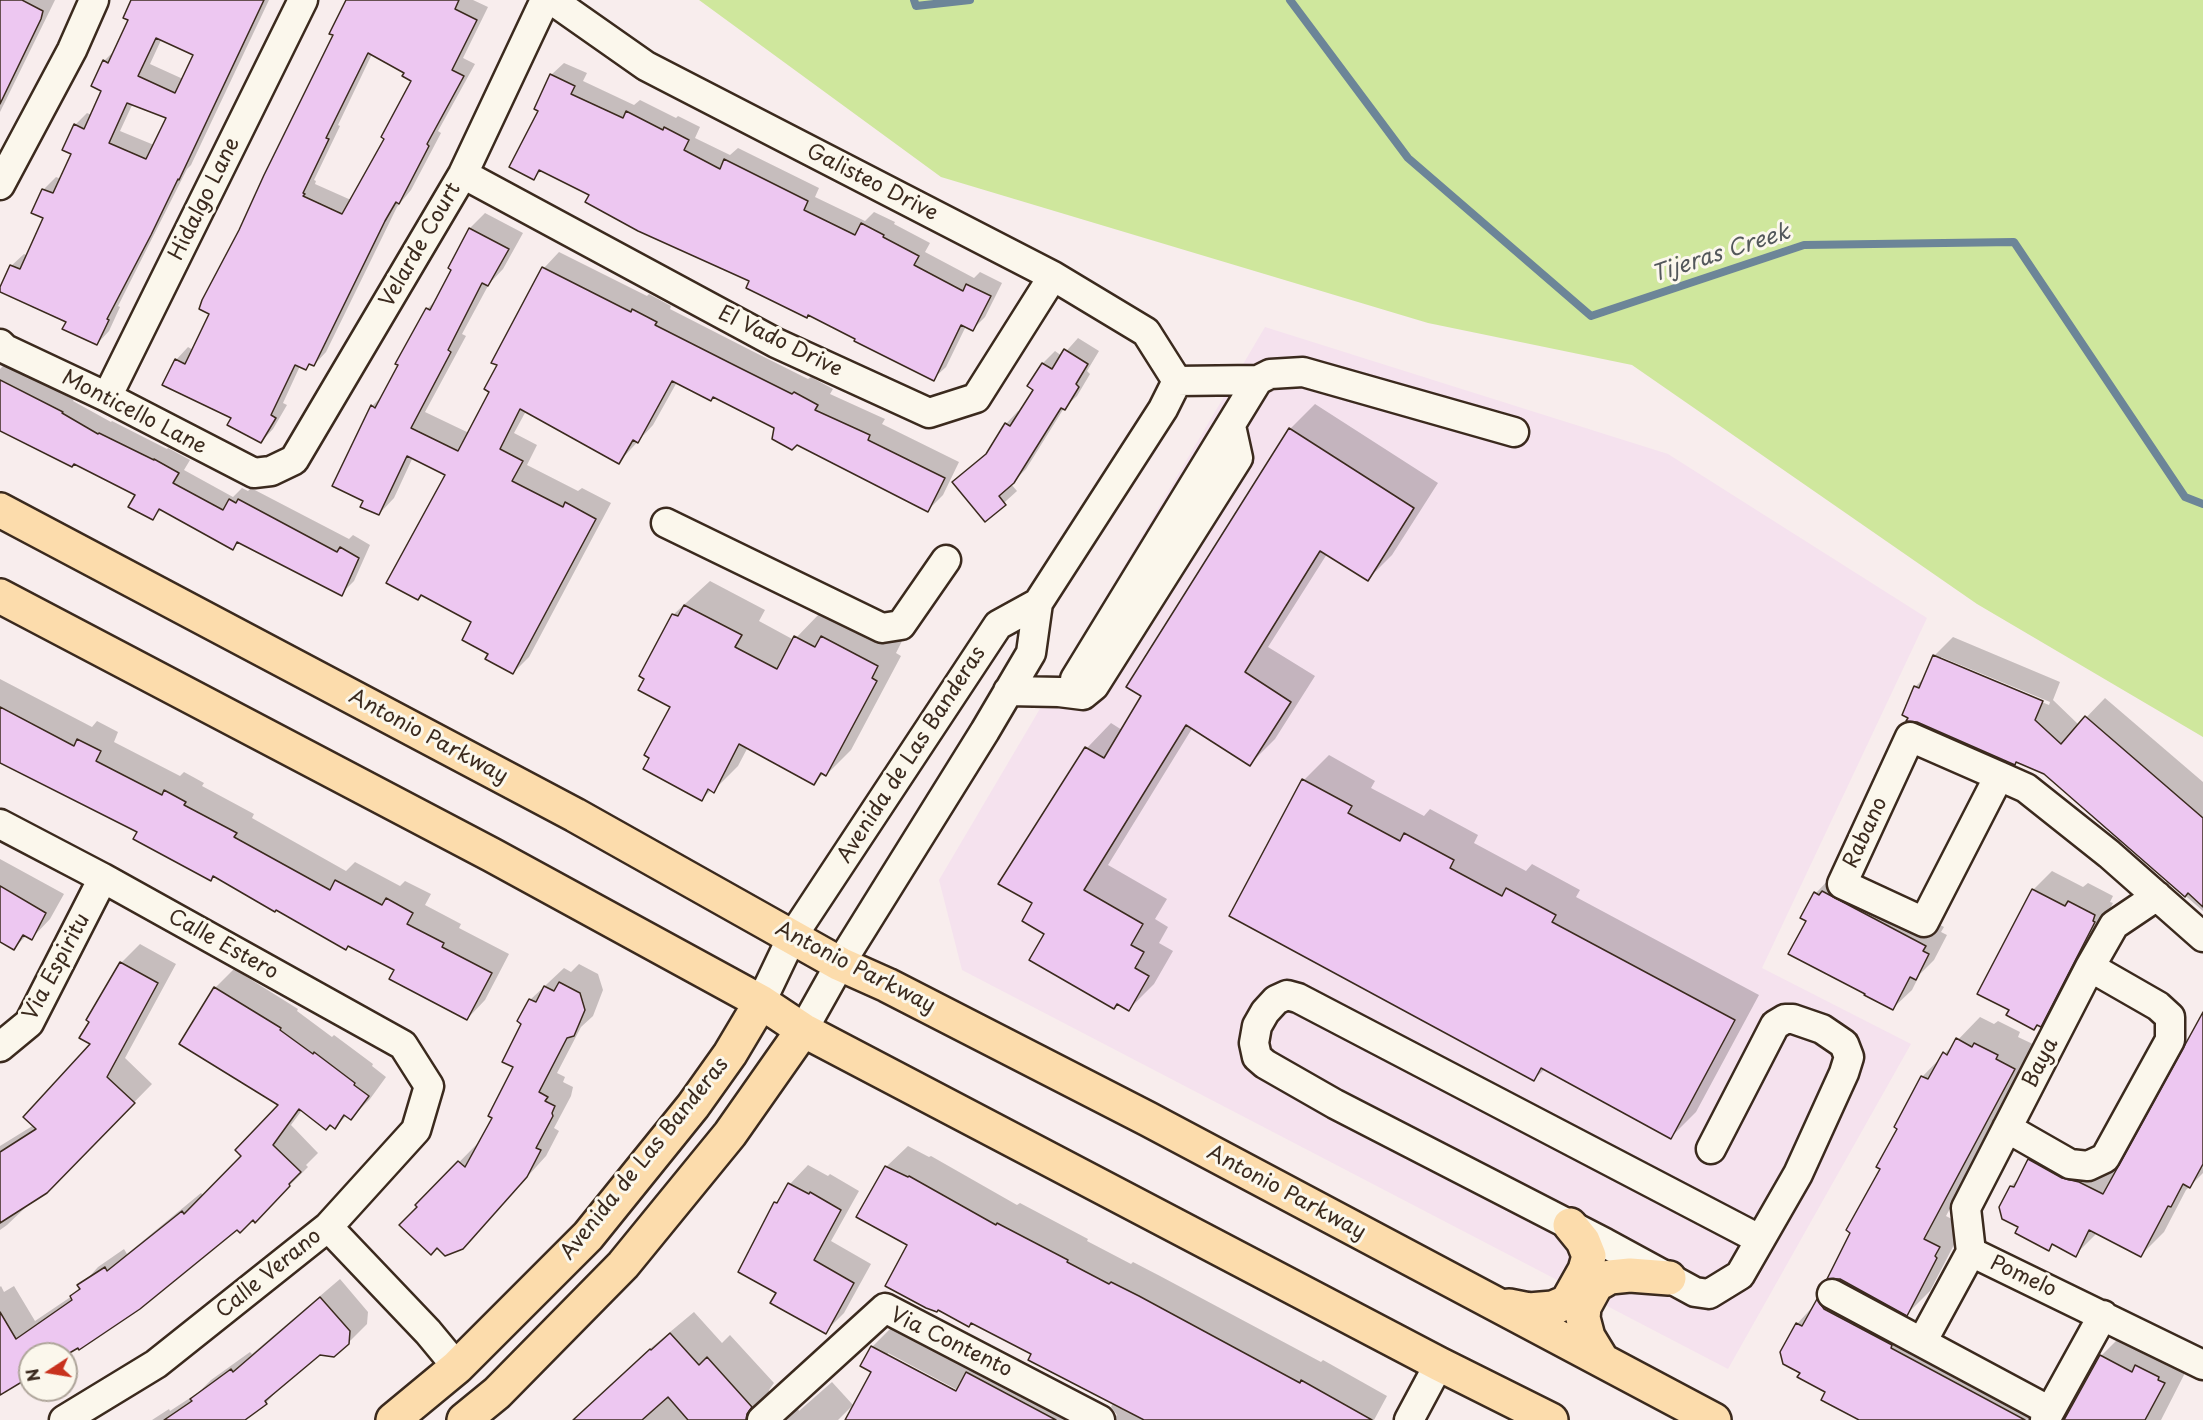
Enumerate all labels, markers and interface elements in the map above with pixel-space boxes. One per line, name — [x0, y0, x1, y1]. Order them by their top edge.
street label: Hidalgo Lane — [164, 133, 246, 265]
street label: Galisteo Drive — [802, 139, 942, 227]
street label: Velarde Court — [375, 178, 467, 312]
water label: Tijeras Creek — [1648, 219, 1794, 289]
street label: El Vado Drive — [714, 301, 846, 383]
street label: Monticello Lane — [57, 366, 211, 460]
street label: Avenida de Las Banderas — [833, 642, 991, 868]
street label: Antonio Parkway — [344, 685, 512, 789]
street label: Rabano — [1839, 793, 1893, 873]
street label: Calle Estero — [164, 904, 282, 986]
street label: Via Espiritu — [18, 909, 96, 1025]
street label: Antonio Parkway — [771, 917, 939, 1019]
street label: Baya — [2018, 1034, 2064, 1092]
street label: Avenida de Las Banderas — [556, 1053, 734, 1265]
street label: Antonio Parkway — [1202, 1141, 1370, 1245]
street label: Calle Verano — [211, 1224, 327, 1324]
street label: Pomelo — [1986, 1251, 2060, 1303]
street label: Via Contento — [886, 1303, 1016, 1383]
north arrow — [18, 1342, 78, 1402]
text: N — [19, 1367, 45, 1384]

